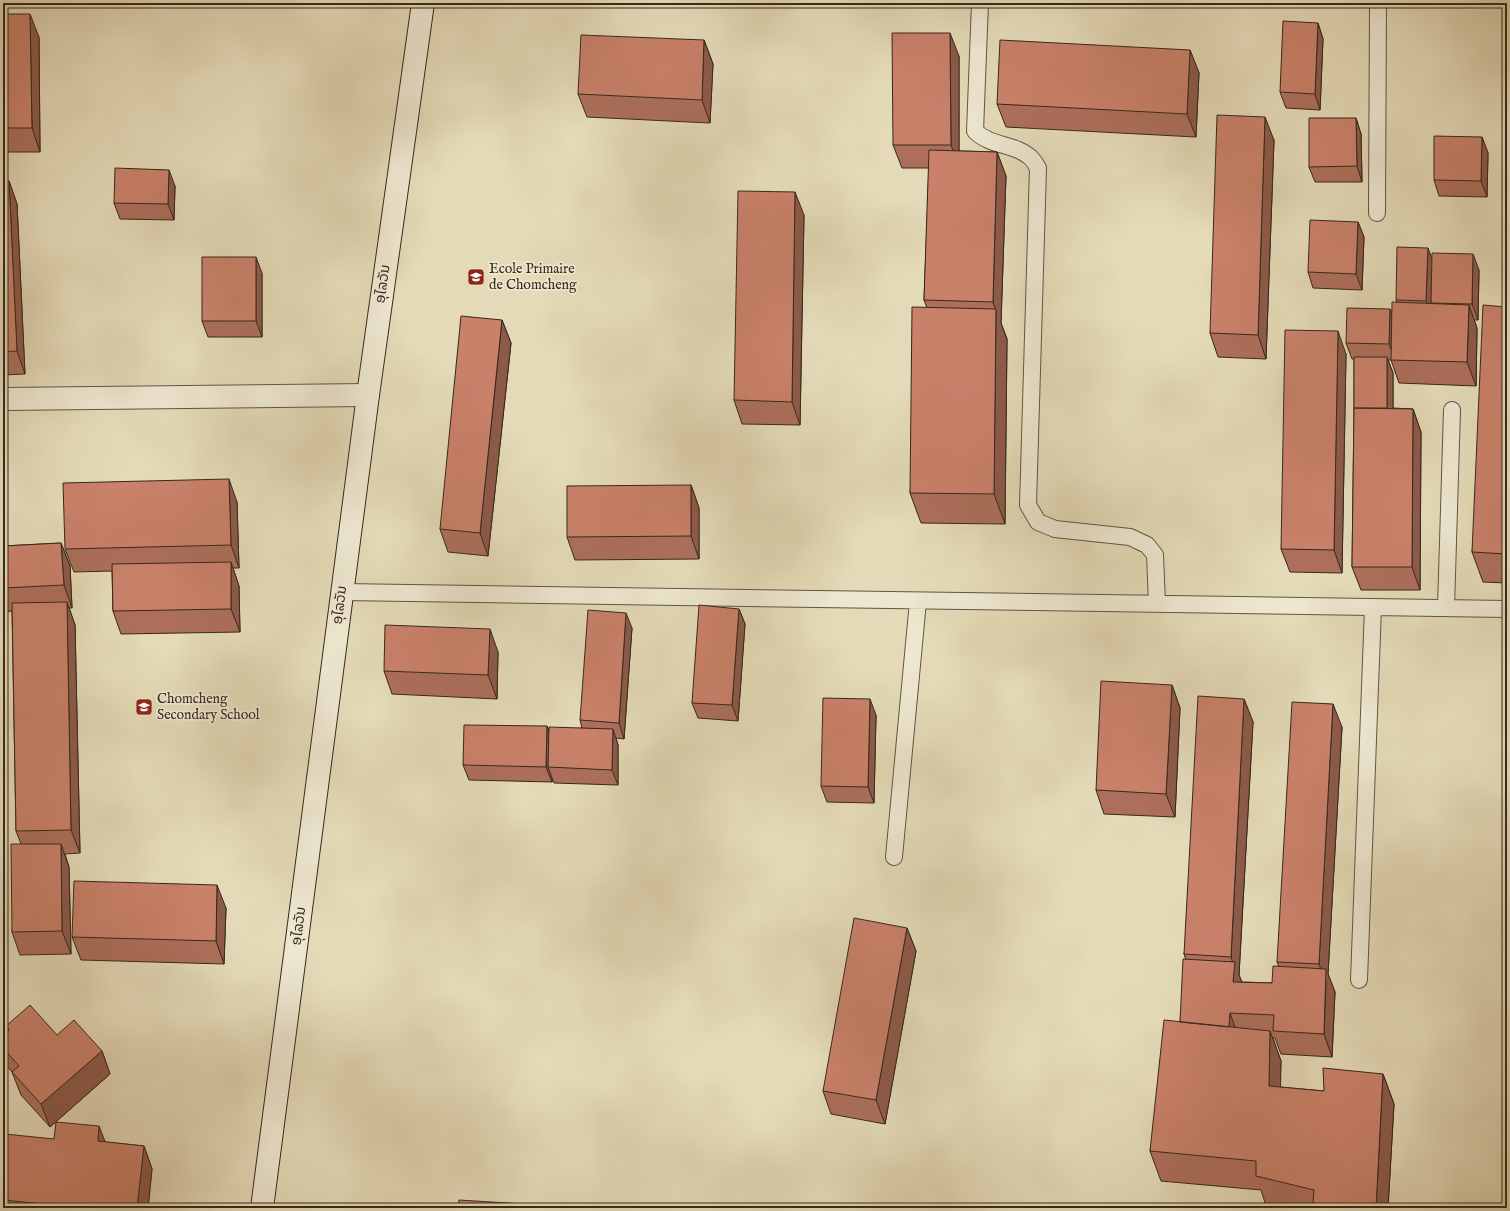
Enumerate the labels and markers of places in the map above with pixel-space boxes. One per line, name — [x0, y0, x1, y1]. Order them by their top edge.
place label: Ecole Primaire de Chomcheng — [489, 260, 577, 294]
school or university icon: Ecole Primaire de Chomcheng — [466, 267, 486, 287]
place label: Chomcheng Secondary School — [157, 690, 260, 724]
school or university icon: Chomcheng Secondary School — [134, 697, 154, 717]

